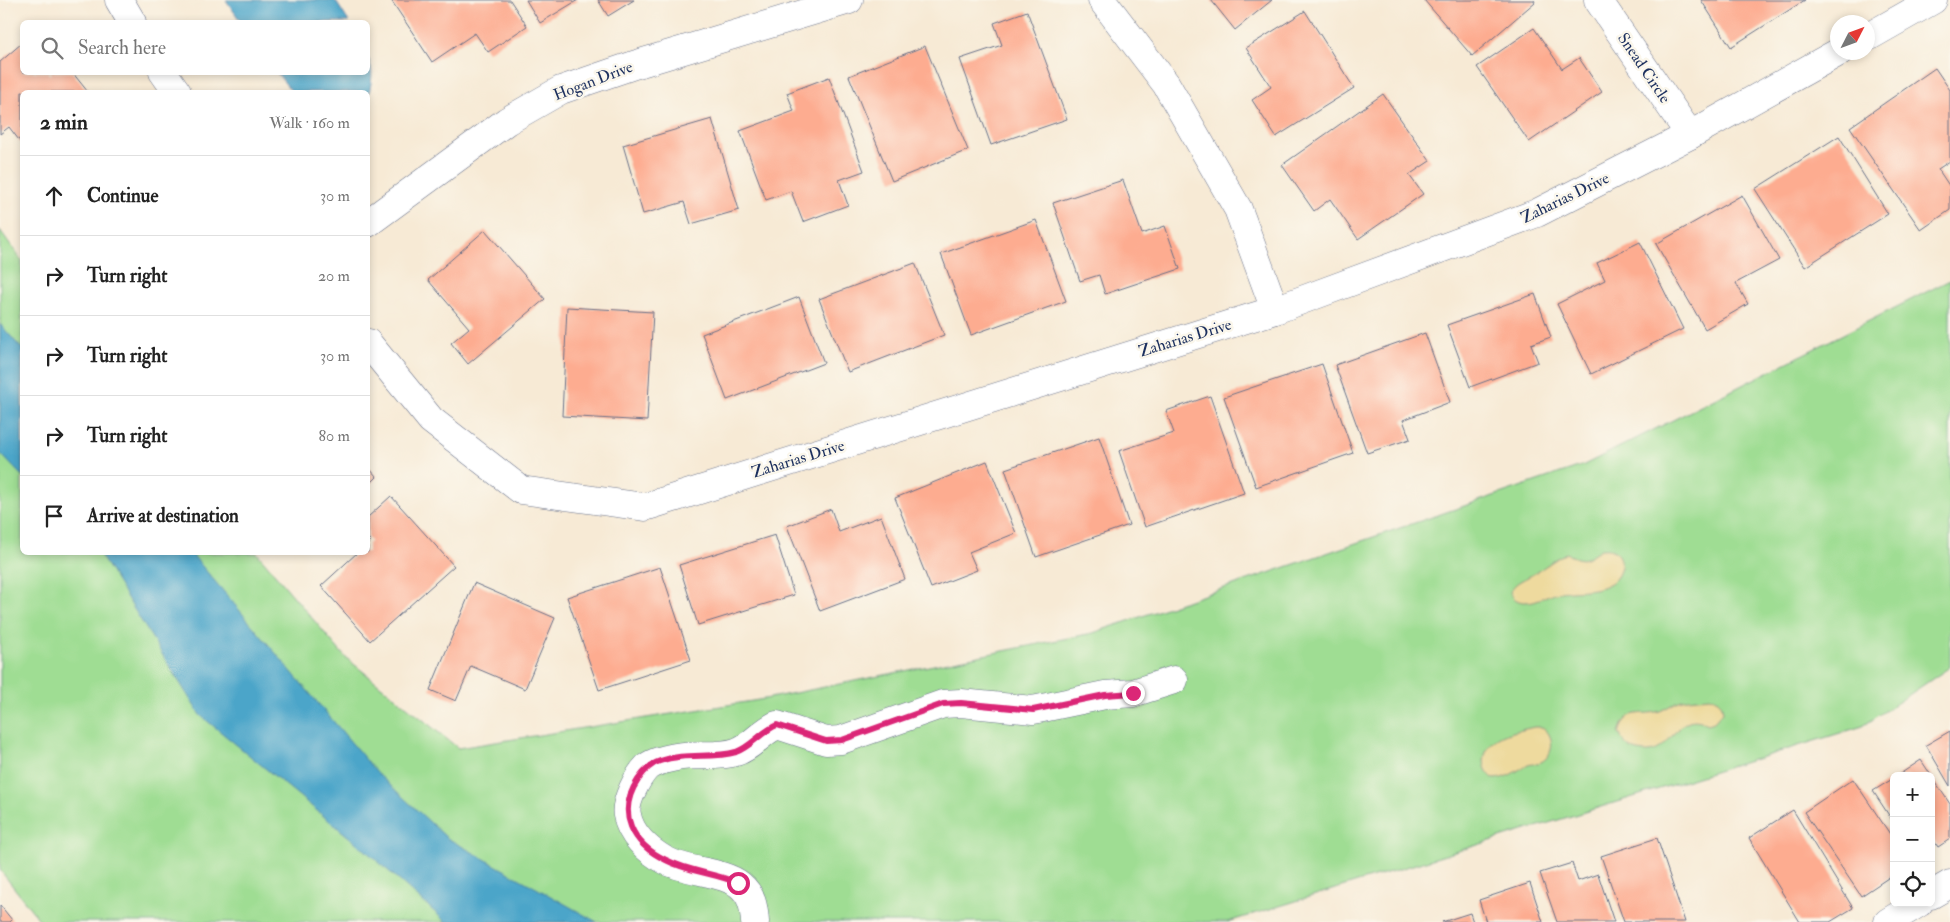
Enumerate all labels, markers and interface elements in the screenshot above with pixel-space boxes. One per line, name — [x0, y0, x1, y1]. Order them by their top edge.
north arrow — [1830, 15, 1875, 60]
search box — [20, 20, 370, 75]
street label: Snead Circle — [1613, 29, 1675, 107]
icon: search — [38, 34, 66, 62]
text: Search here — [78, 36, 166, 60]
street label: Hogan Drive — [551, 57, 636, 105]
text: 2 min — [40, 109, 88, 136]
text: Walk · 160 m — [269, 113, 350, 133]
street label: Zaharias Drive — [1518, 168, 1613, 228]
icon: ahead — [40, 182, 68, 210]
text: Continue — [87, 184, 158, 208]
text: 30 m — [320, 186, 350, 206]
icon: right — [40, 262, 68, 290]
text: Turn right — [87, 264, 167, 288]
text: 20 m — [318, 266, 350, 286]
street label: Zaharias Drive — [1136, 314, 1234, 362]
icon: right — [40, 342, 68, 370]
text: Turn right — [87, 344, 167, 368]
text: 30 m — [320, 346, 350, 366]
icon: right — [40, 422, 68, 450]
text: Turn right — [87, 424, 167, 448]
text: 80 m — [319, 426, 350, 446]
street label: Zaharias Drive — [749, 435, 847, 483]
icon: arrive — [40, 502, 68, 530]
text: Arrive at destination — [87, 504, 239, 528]
route end — [1122, 682, 1145, 705]
map controls — [1890, 772, 1935, 907]
button: + — [1890, 772, 1935, 817]
button: − — [1890, 817, 1935, 862]
button: locate — [1890, 862, 1935, 907]
route start — [727, 872, 750, 895]

